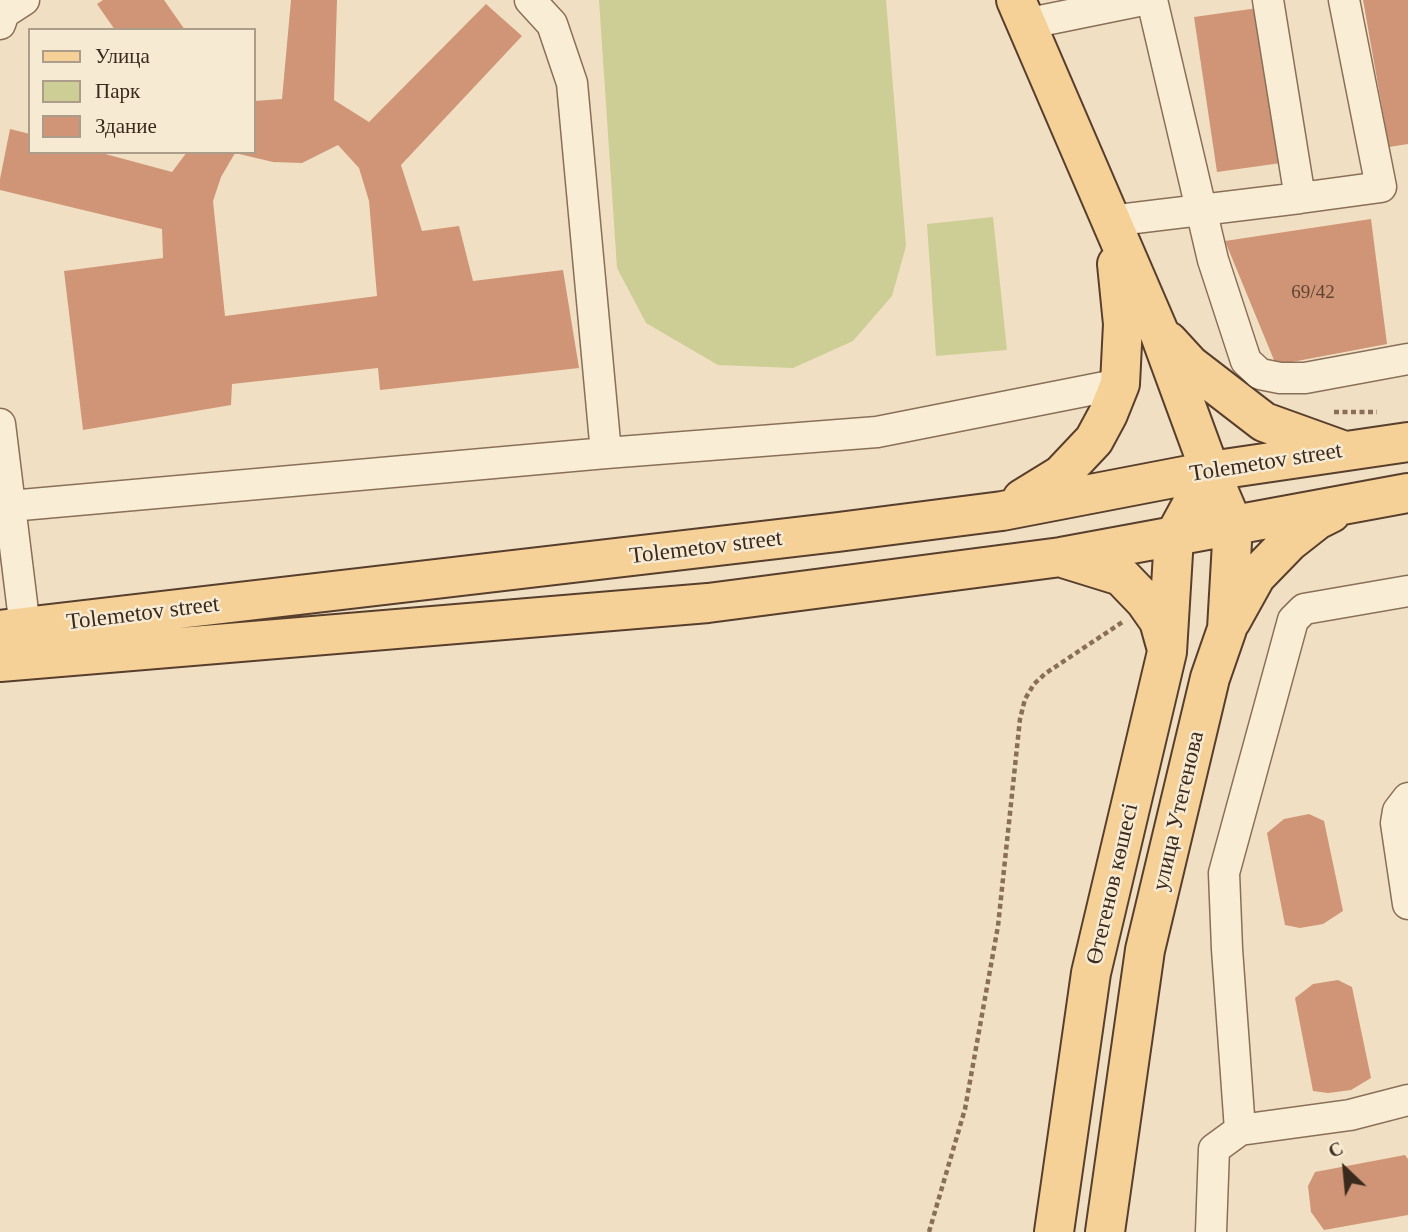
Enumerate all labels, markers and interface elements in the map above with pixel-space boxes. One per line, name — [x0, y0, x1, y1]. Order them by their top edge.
legend — [28, 28, 256, 154]
text: Улица — [95, 44, 150, 68]
text: Парк — [95, 79, 140, 103]
text: Здание — [95, 114, 157, 138]
house number: 69/42 — [1291, 282, 1335, 304]
street label: Tolemetov street — [1188, 437, 1344, 489]
street label: Tolemetov street — [628, 525, 784, 571]
street label: Tolemetov street — [65, 591, 221, 637]
street label: улица Утегенова — [1147, 728, 1211, 894]
street label: Өтегенов көшесі — [1081, 801, 1145, 967]
north arrow — [1310, 1134, 1380, 1204]
text: С — [1325, 1137, 1346, 1162]

